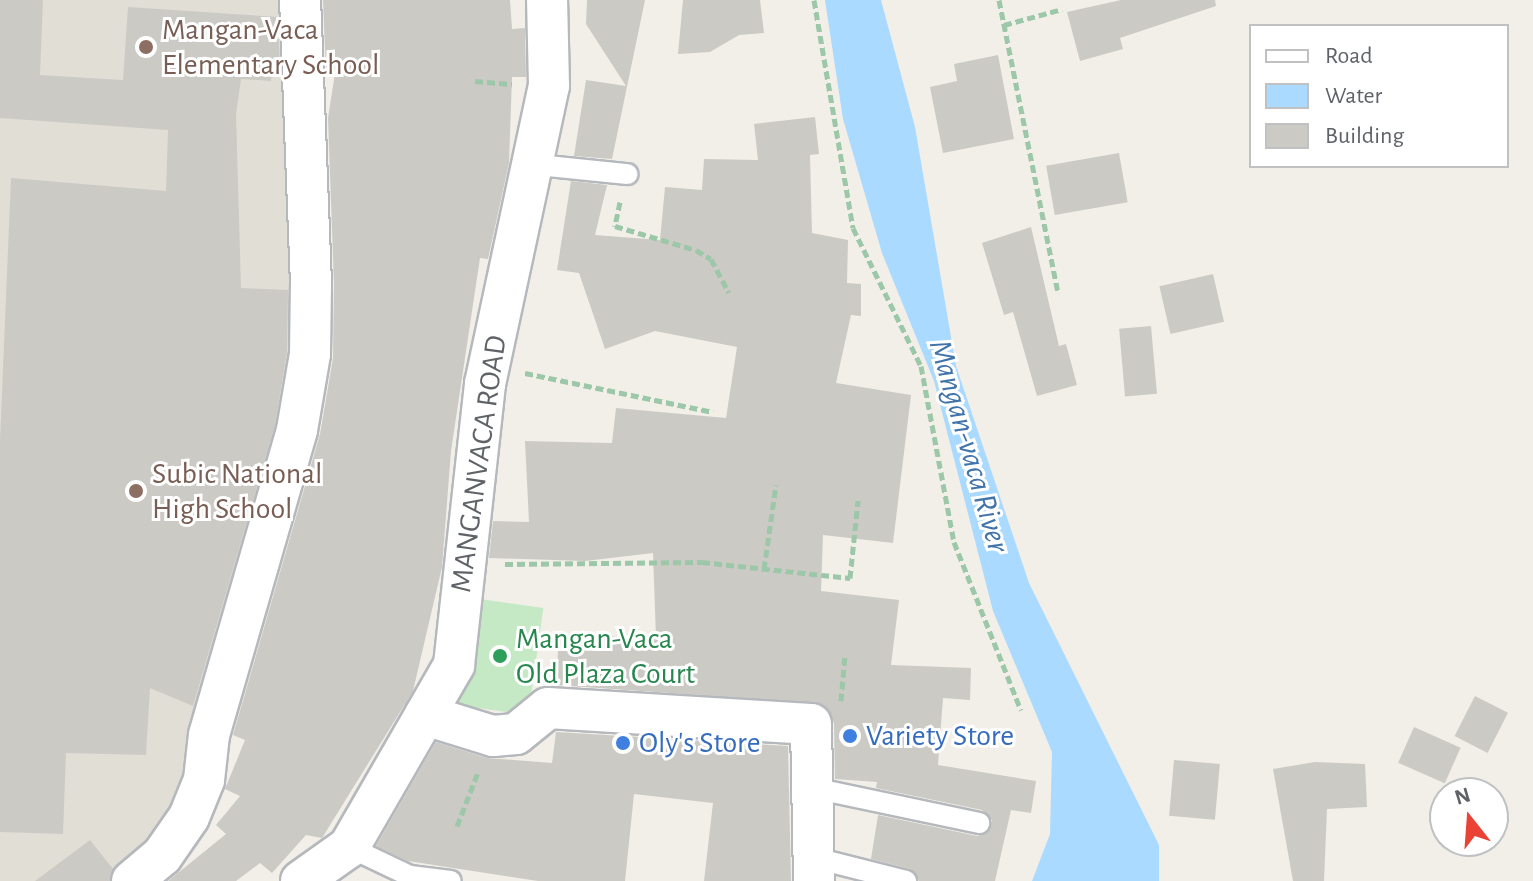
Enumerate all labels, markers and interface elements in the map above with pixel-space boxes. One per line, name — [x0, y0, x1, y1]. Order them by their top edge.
place label: Mangan-Vaca Elementary School — [162, 12, 379, 82]
legend — [1249, 24, 1509, 168]
marker: Mangan-Vaca Elementary School — [137, 38, 155, 56]
text: Road — [1325, 44, 1373, 68]
text: Water — [1325, 84, 1382, 108]
text: Building — [1325, 124, 1404, 148]
street label: MANGANVACA ROAD — [443, 333, 515, 595]
water label: Mangan-vaca River — [920, 335, 1018, 557]
place label: Subic National High School — [152, 456, 322, 526]
marker: Subic National High School — [127, 482, 145, 500]
place label: Mangan-Vaca Old Plaza Court — [516, 621, 695, 692]
marker: Mangan-Vaca Old Plaza Court — [491, 647, 509, 665]
place label: Variety Store — [866, 718, 1014, 754]
place label: Oly's Store — [639, 725, 760, 761]
marker: Variety Store — [841, 727, 859, 745]
marker: Oly's Store — [614, 734, 632, 752]
north arrow — [1429, 777, 1509, 857]
text: N — [1452, 783, 1473, 809]

